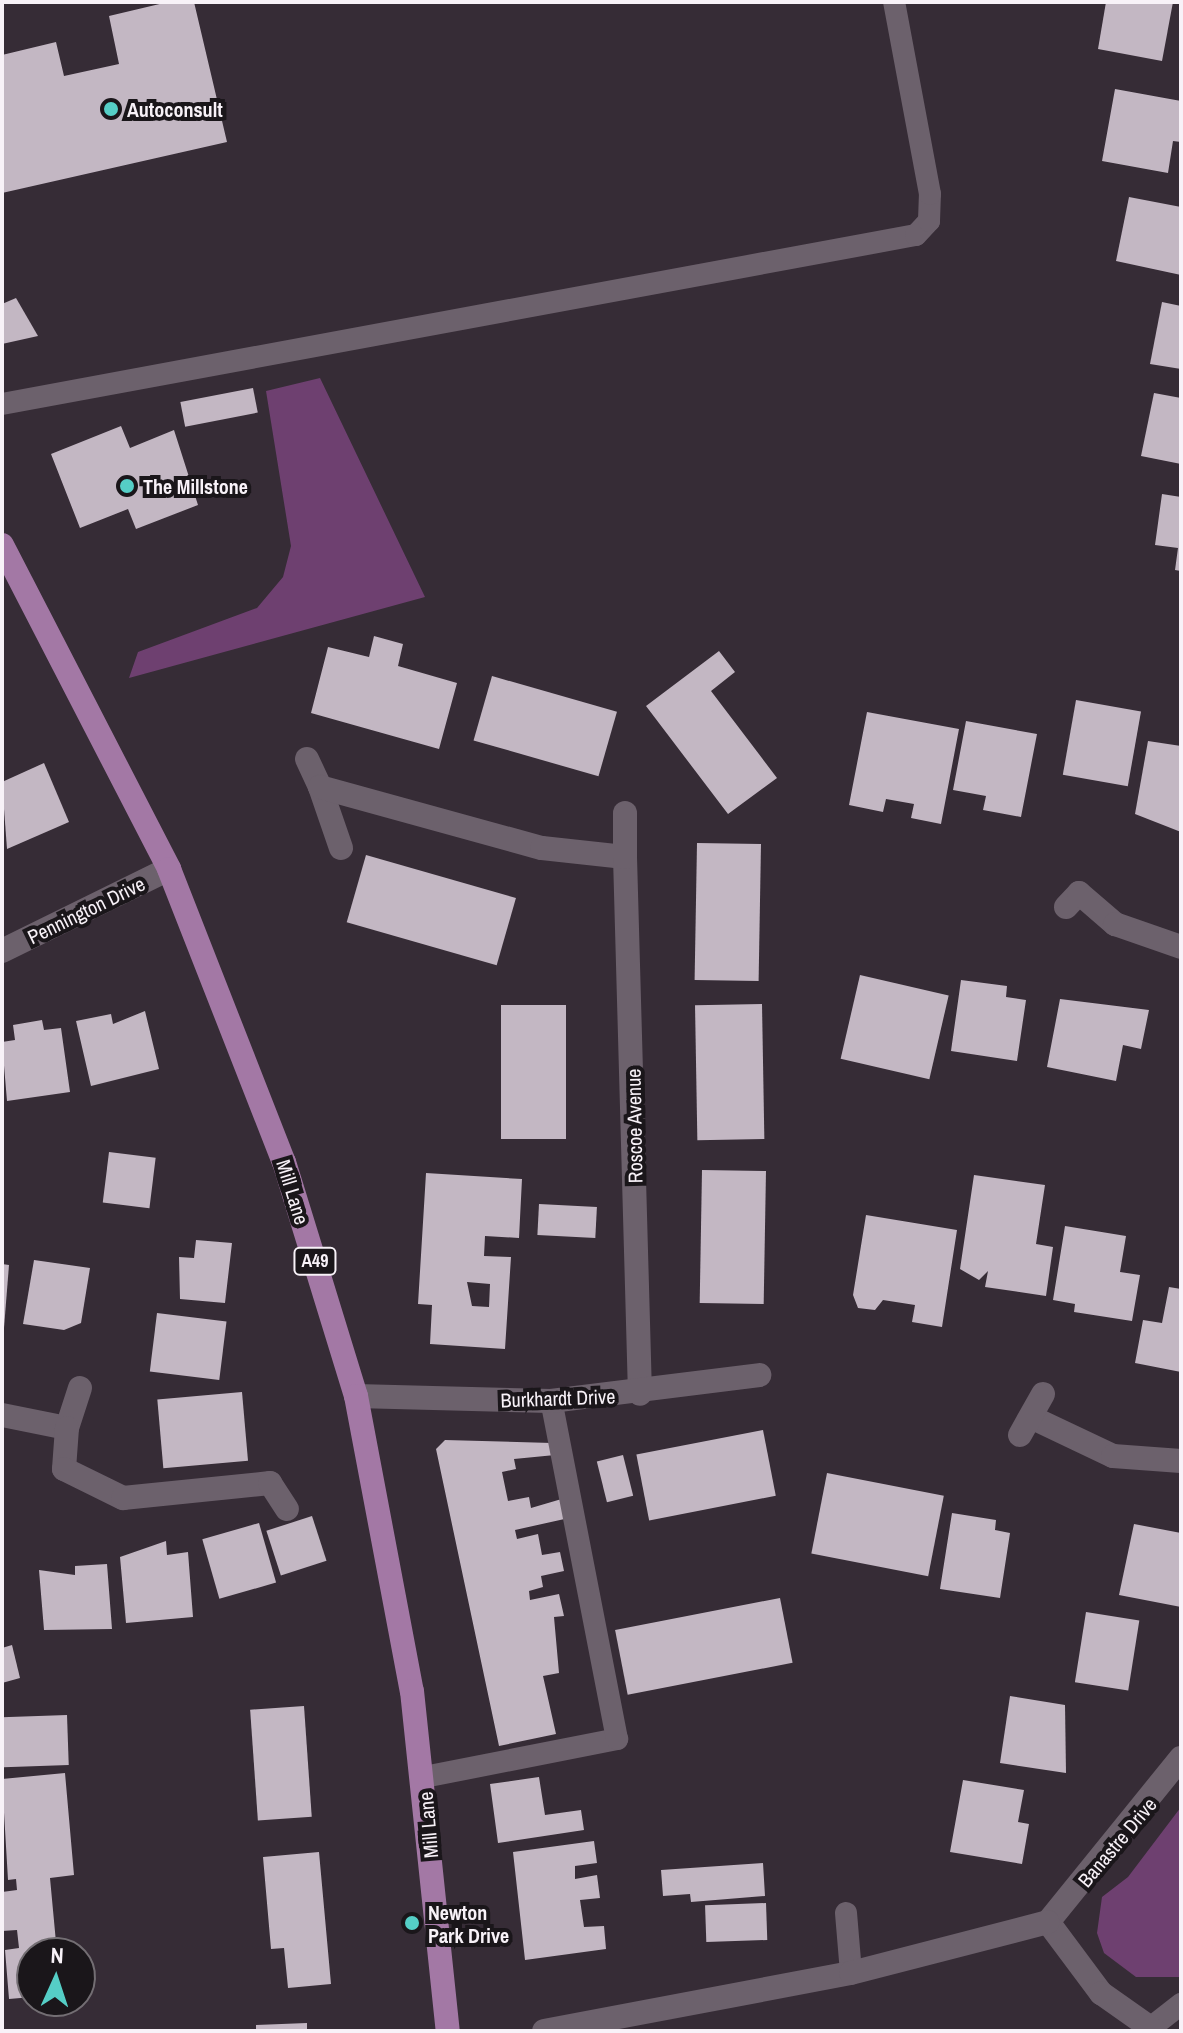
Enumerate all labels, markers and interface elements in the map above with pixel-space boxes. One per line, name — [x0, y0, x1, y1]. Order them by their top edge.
place label: Autoconsult — [127, 97, 223, 121]
marker: Autoconsult — [102, 100, 120, 118]
place label: The Millstone — [143, 474, 248, 498]
marker: The Millstone — [118, 477, 136, 495]
street label: Pennington Drive — [23, 871, 149, 949]
street label: Roscoe Avenue — [621, 1068, 647, 1184]
street label: Mill Lane — [272, 1157, 314, 1227]
road number: A49 — [293, 1247, 337, 1275]
street label: Burkhardt Drive — [500, 1384, 616, 1412]
street label: Mill Lane — [413, 1791, 443, 1859]
street label: Banastre Drive — [1073, 1792, 1161, 1892]
place label: Newton Park Drive — [428, 1900, 509, 1947]
marker: Newton Park Drive — [403, 1914, 421, 1932]
north arrow — [16, 1937, 96, 2017]
text: N — [50, 1940, 64, 1970]

